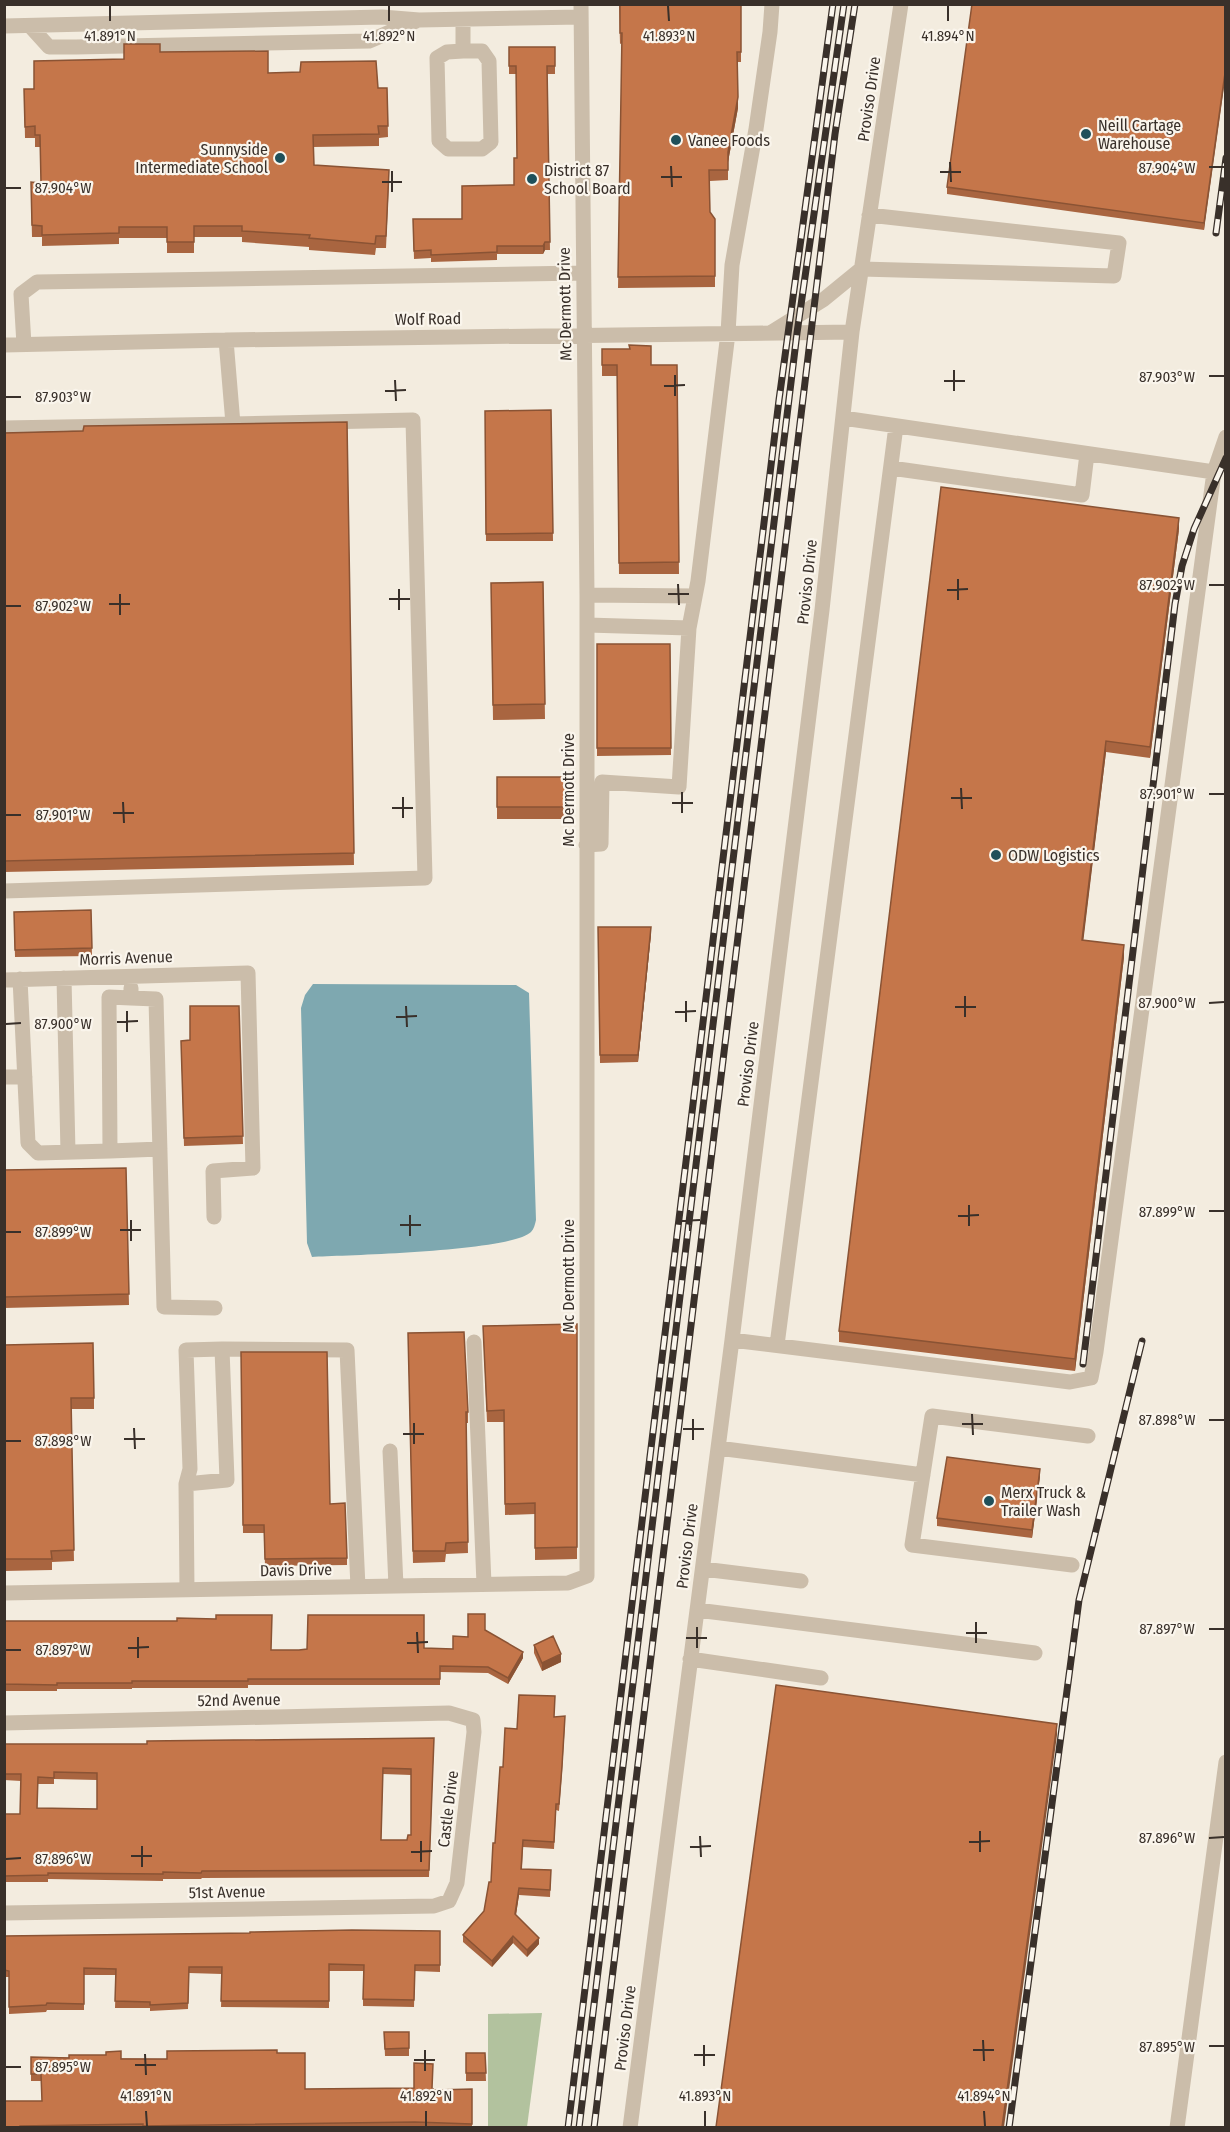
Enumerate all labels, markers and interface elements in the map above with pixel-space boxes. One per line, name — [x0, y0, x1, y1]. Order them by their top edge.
text: 41.891°N — [84, 27, 136, 45]
text: 41.892°N — [363, 27, 415, 45]
text: 41.893°N — [643, 27, 695, 45]
text: 41.894°N — [921, 27, 975, 45]
street label: Proviso Drive — [854, 55, 884, 143]
place label: Neill Cartage Warehouse — [1098, 116, 1181, 153]
marker: Neill Cartage Warehouse — [1079, 127, 1093, 141]
place label: Vanee Foods — [688, 131, 770, 150]
marker: Vanee Foods — [669, 133, 683, 147]
place label: Sunnyside Intermediate School — [135, 140, 268, 177]
marker: Sunnyside Intermediate School — [273, 151, 287, 165]
text: 87.904°W — [1139, 159, 1195, 177]
place label: District 87 School Board — [544, 161, 631, 198]
marker: District 87 School Board — [525, 172, 539, 186]
text: 87.904°W — [35, 179, 91, 197]
street label: Mc Dermott Drive — [555, 247, 575, 361]
street label: Wolf Road — [395, 309, 461, 329]
text: 87.903°W — [1139, 368, 1195, 386]
text: 87.903°W — [35, 388, 91, 406]
street label: Proviso Drive — [793, 538, 821, 626]
text: 87.902°W — [1139, 576, 1195, 594]
text: 87.902°W — [35, 597, 91, 615]
street label: Mc Dermott Drive — [559, 733, 578, 847]
text: 87.901°W — [1139, 785, 1195, 803]
text: 87.901°W — [35, 806, 91, 824]
place label: ODW Logistics — [1008, 846, 1100, 865]
marker: ODW Logistics — [989, 848, 1003, 862]
street label: Morris Avenue — [79, 947, 173, 969]
text: 87.900°W — [1138, 994, 1196, 1012]
text: 87.900°W — [34, 1015, 92, 1033]
street label: Proviso Drive — [733, 1020, 763, 1108]
text: 87.899°W — [1139, 1203, 1195, 1221]
street label: Mc Dermott Drive — [559, 1219, 578, 1333]
text: 87.899°W — [35, 1223, 91, 1241]
text: 87.898°W — [1139, 1411, 1195, 1429]
text: 87.898°W — [35, 1432, 91, 1450]
place label: Merx Truck & Trailer Wash — [1001, 1483, 1087, 1520]
marker: Merx Truck & Trailer Wash — [982, 1494, 996, 1508]
street label: Proviso Drive — [672, 1502, 702, 1590]
street label: Davis Drive — [260, 1560, 332, 1580]
text: 87.897°W — [1139, 1620, 1195, 1638]
text: 87.897°W — [35, 1641, 91, 1659]
street label: 52nd Avenue — [197, 1690, 281, 1710]
street label: Castle Drive — [434, 1769, 462, 1849]
text: 87.896°W — [1139, 1829, 1195, 1847]
text: 87.896°W — [35, 1850, 91, 1868]
street label: 51st Avenue — [188, 1882, 266, 1902]
street label: Proviso Drive — [610, 1984, 640, 2072]
text: 87.895°W — [1139, 2038, 1195, 2056]
text: 87.895°W — [35, 2058, 91, 2076]
text: 41.891°N — [120, 2087, 172, 2105]
text: 41.892°N — [400, 2087, 452, 2105]
text: 41.893°N — [679, 2087, 731, 2105]
text: 41.894°N — [957, 2087, 1011, 2105]

